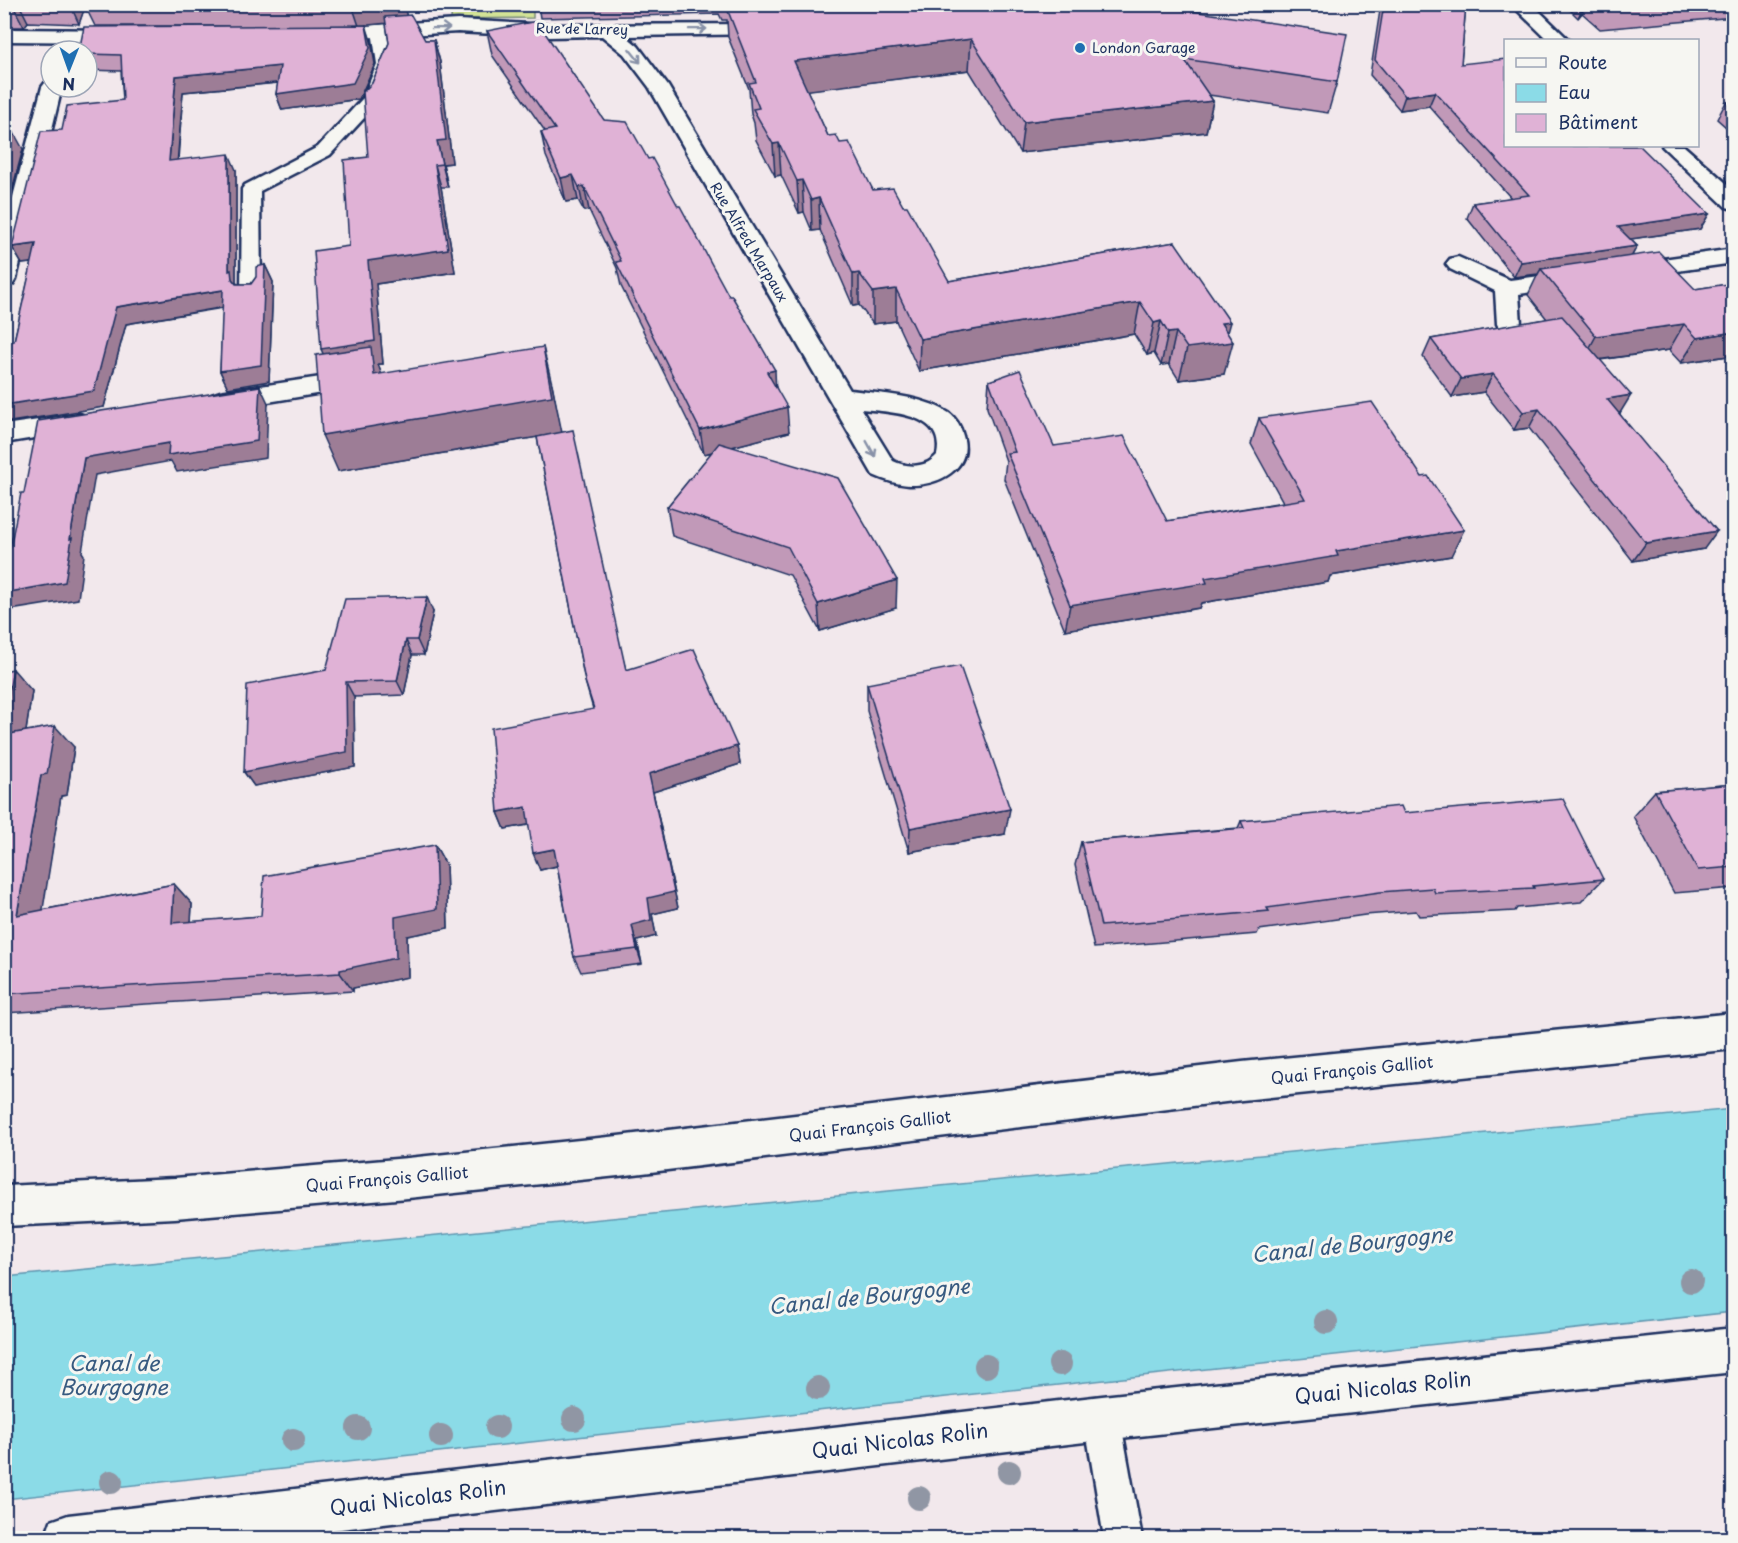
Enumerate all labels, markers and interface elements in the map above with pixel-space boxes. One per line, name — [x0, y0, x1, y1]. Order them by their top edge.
street label: Rue de Larrey — [536, 17, 628, 40]
one-way arrow — [430, 22, 450, 34]
one-way arrow — [688, 24, 708, 35]
place label: London Garage — [1092, 37, 1195, 58]
north arrow — [39, 39, 99, 99]
legend — [1504, 39, 1699, 147]
marker: London Garage — [1073, 41, 1087, 55]
one-way arrow — [629, 48, 642, 64]
text: Route — [1558, 48, 1608, 75]
text: N — [62, 73, 75, 97]
text: Eau — [1558, 78, 1590, 105]
text: Bâtiment — [1558, 108, 1638, 135]
street label: Rue Alfred Marpaux — [705, 178, 794, 306]
one-way arrow — [866, 439, 877, 457]
street label: Quai François Galliot — [1270, 1049, 1435, 1089]
street label: Quai François Galliot — [788, 1103, 953, 1147]
street label: Quai François Galliot — [305, 1159, 470, 1197]
water label: Canal de Bourgogne — [1250, 1216, 1455, 1269]
water label: Canal de Bourgogne — [767, 1268, 972, 1321]
water label: Canal de Bourgogne — [60, 1346, 169, 1402]
street label: Quai Nicolas Rolin — [1293, 1363, 1473, 1411]
street label: Quai Nicolas Rolin — [810, 1414, 990, 1466]
street label: Quai Nicolas Rolin — [328, 1471, 508, 1523]

